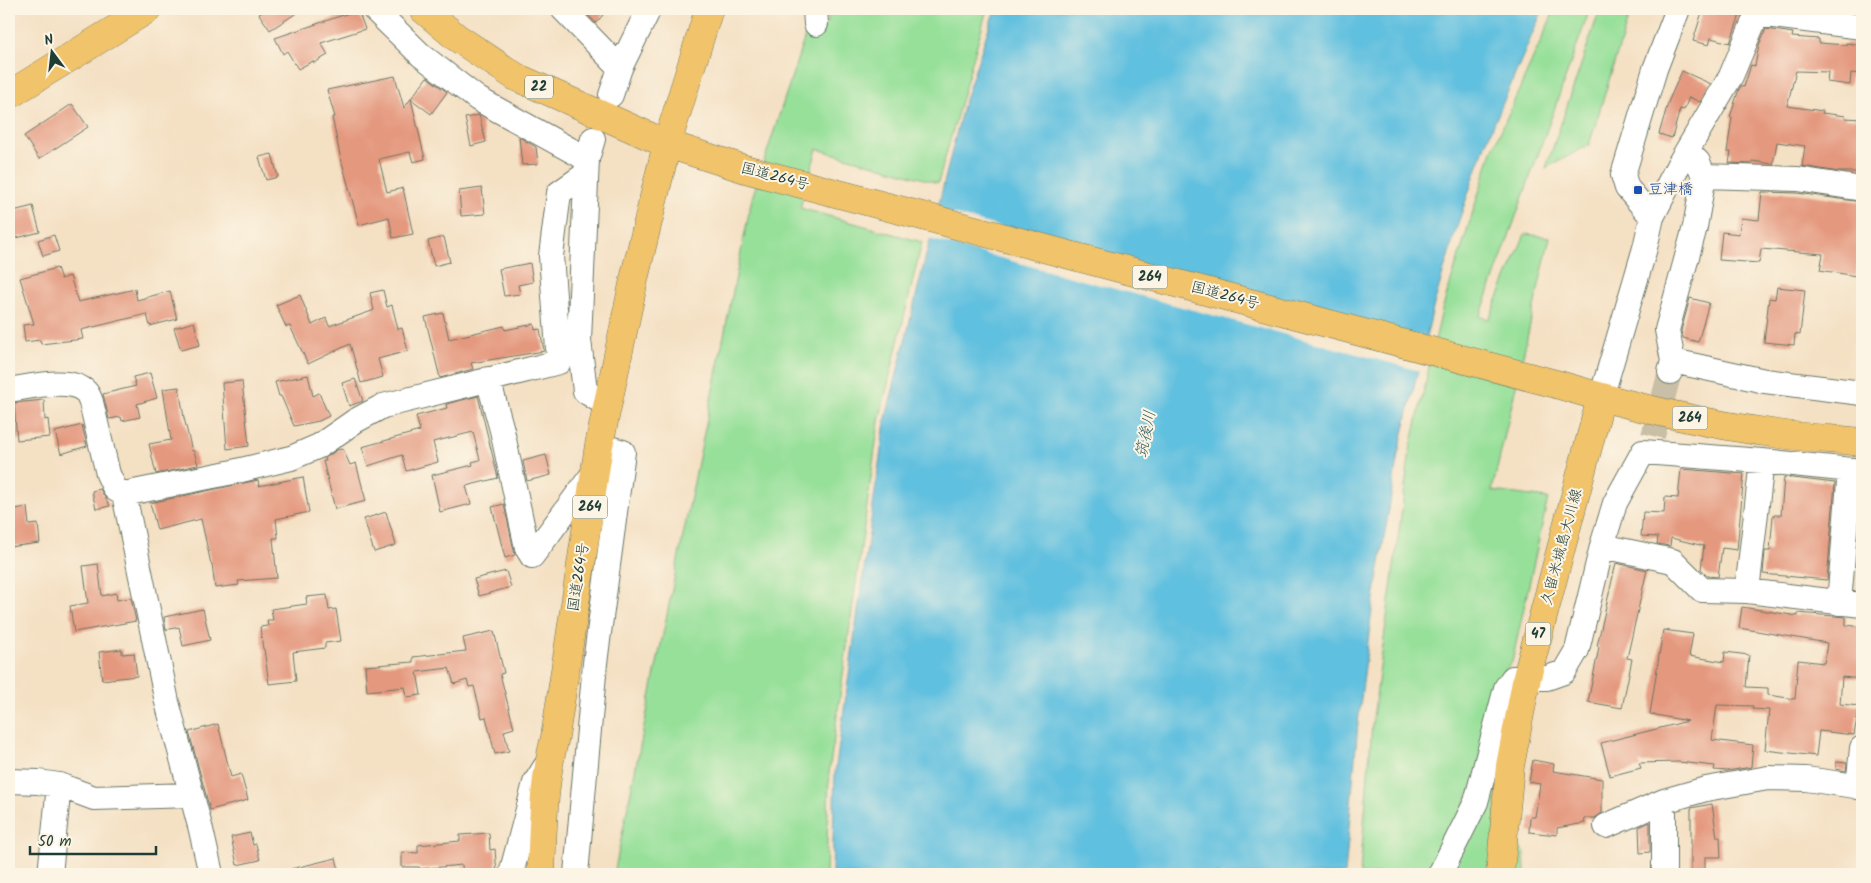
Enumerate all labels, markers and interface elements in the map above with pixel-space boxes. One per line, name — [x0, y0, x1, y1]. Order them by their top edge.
north arrow — [28, 28, 78, 78]
text: N — [42, 29, 56, 52]
road number: 22 — [525, 75, 553, 98]
street label: 国道264号 — [738, 156, 812, 198]
place label: 豆津橋 — [1648, 178, 1693, 202]
marker: 豆津橋 — [1632, 184, 1644, 196]
road number: 264 — [1132, 266, 1168, 288]
street label: 国道264号 — [1188, 275, 1262, 317]
road number: 264 — [1672, 406, 1708, 429]
water label: 筑後川 — [1129, 408, 1163, 460]
street label: 久留米城島大川線 — [1535, 486, 1589, 608]
road number: 264 — [572, 496, 608, 518]
street label: 国道264号 — [562, 540, 596, 614]
road number: 47 — [1526, 622, 1550, 646]
scale bar — [30, 823, 156, 855]
text: 50 m — [38, 830, 72, 854]

